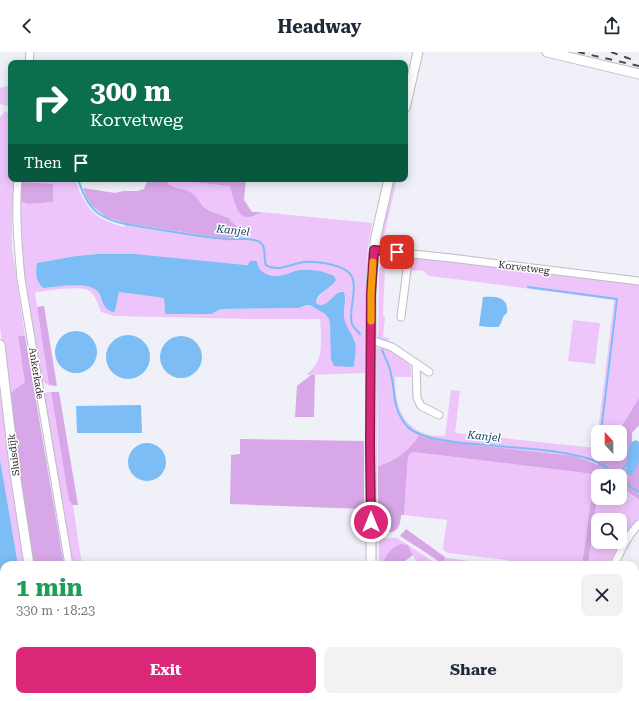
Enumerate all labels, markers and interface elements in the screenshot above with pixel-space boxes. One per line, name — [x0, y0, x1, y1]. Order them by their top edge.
icon: back — [16, 15, 38, 37]
icon: share — [601, 15, 623, 37]
text: Headway — [278, 16, 361, 37]
text: 300 m — [90, 75, 171, 108]
icon: right — [24, 76, 76, 128]
text: Korvetweg — [90, 109, 183, 130]
icon: arrive — [70, 152, 92, 174]
text: Then — [24, 154, 62, 172]
water label: Kanjel — [215, 222, 250, 239]
pin — [380, 235, 414, 269]
icon: arrive — [386, 241, 408, 263]
street label: Korvetweg — [498, 259, 551, 276]
street label: Ankerkade — [27, 346, 46, 400]
north arrow — [591, 425, 627, 461]
map controls — [591, 425, 627, 549]
water label: Kanjel — [466, 428, 501, 445]
street label: Sluisdijk — [5, 433, 22, 477]
button: sound — [591, 469, 627, 505]
position arrow — [350, 501, 392, 543]
button: search — [591, 513, 627, 549]
text: 1 min — [16, 574, 83, 602]
button: close — [581, 574, 623, 616]
text: 330 m · 18:23 — [16, 603, 95, 618]
button: Exit — [16, 647, 316, 693]
button: Share — [324, 647, 623, 693]

